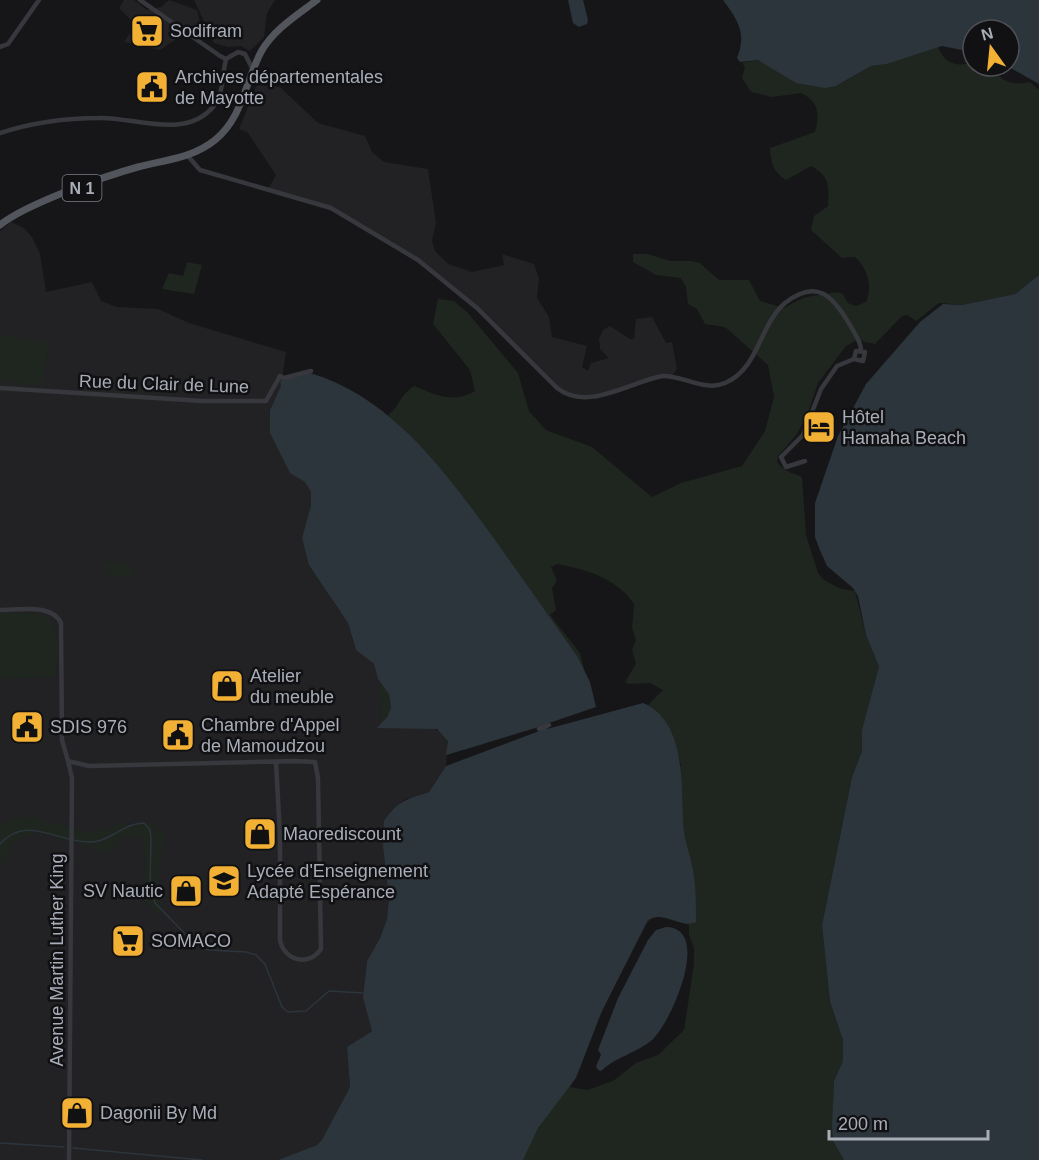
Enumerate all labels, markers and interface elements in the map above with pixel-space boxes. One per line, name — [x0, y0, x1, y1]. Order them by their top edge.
supermarket icon: Sodifram — [129, 13, 165, 49]
north arrow — [961, 18, 1021, 78]
place label: Sodifram — [170, 21, 242, 41]
text: N — [979, 24, 995, 44]
place label: Archives départementales de Mayotte — [175, 67, 383, 108]
public building icon: Archives départementales de Mayotte — [134, 69, 170, 105]
road number: N 1 — [62, 175, 101, 201]
street label: Rue du Clair de Lune — [79, 371, 249, 397]
place label: Hôtel Hamaha Beach — [842, 407, 966, 448]
hotel icon: Hôtel Hamaha Beach — [801, 409, 837, 445]
place label: Atelier du meuble — [250, 666, 334, 707]
shop icon: Atelier du meuble — [209, 668, 245, 704]
public building icon: SDIS 976 — [9, 709, 45, 745]
place label: Chambre d'Appel de Mamoudzou — [201, 715, 340, 756]
place label: SDIS 976 — [50, 717, 127, 737]
public building icon: Chambre d'Appel de Mamoudzou — [160, 717, 196, 753]
shop icon: Maorediscount — [242, 816, 278, 852]
place label: Maorediscount — [283, 824, 401, 844]
street label: Avenue Martin Luther King — [47, 854, 67, 1066]
place label: Lycée d'Enseignement Adapté Espérance — [247, 861, 428, 902]
school or university icon: Lycée d'Enseignement Adapté Espérance — [206, 863, 242, 899]
shop icon: SV Nautic — [168, 873, 204, 909]
place label: SV Nautic — [83, 881, 163, 901]
supermarket icon: SOMACO — [110, 923, 146, 959]
place label: SOMACO — [151, 931, 231, 951]
shop icon: Dagonii By Md — [59, 1095, 95, 1131]
place label: Dagonii By Md — [100, 1103, 217, 1123]
scale bar — [829, 1103, 988, 1141]
text: 200 m — [838, 1114, 888, 1134]

